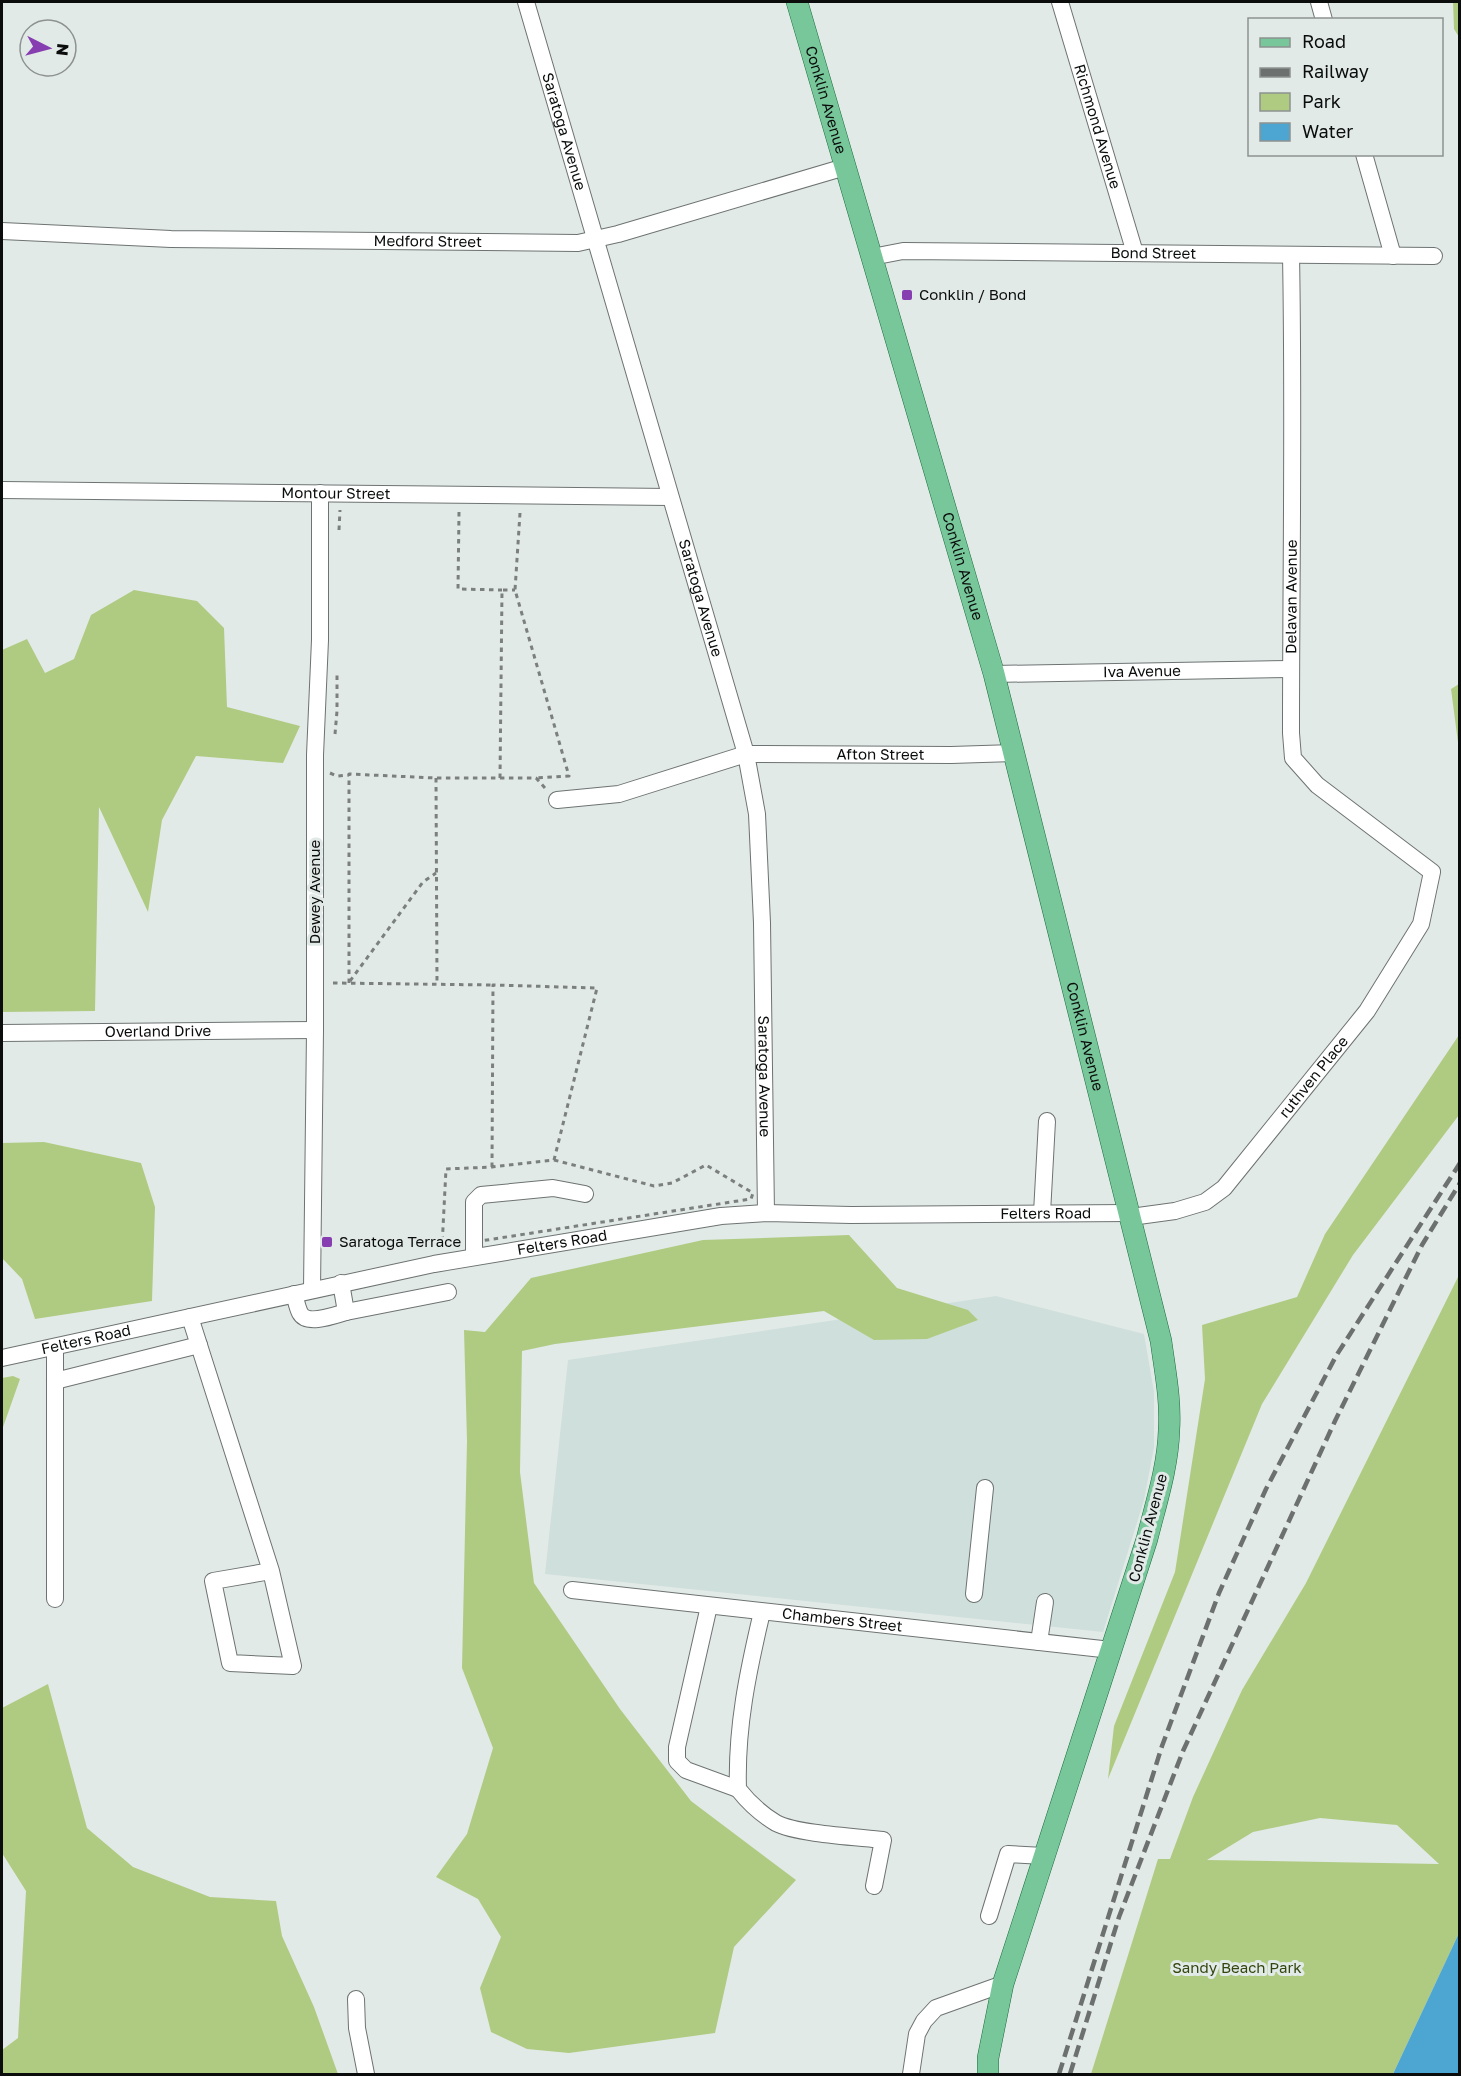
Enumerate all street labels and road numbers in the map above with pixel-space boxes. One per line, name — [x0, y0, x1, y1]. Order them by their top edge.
street label: Conklin Avenue — [802, 43, 851, 156]
street label: Richmond Avenue — [1071, 62, 1125, 191]
street label: Saratoga Avenue — [539, 70, 591, 192]
street label: Medford Street — [374, 231, 482, 250]
street label: Bond Street — [1110, 243, 1196, 262]
street label: Montour Street — [281, 483, 391, 502]
street label: Conklin Avenue — [939, 510, 988, 622]
street label: Saratoga Avenue — [676, 537, 727, 659]
street label: Delavan Avenue — [1281, 539, 1300, 654]
street label: Iva Avenue — [1103, 661, 1181, 680]
street label: Afton Street — [837, 744, 925, 763]
street label: Dewey Avenue — [305, 839, 323, 944]
street label: Conklin Avenue — [1063, 980, 1108, 1093]
street label: Saratoga Avenue — [755, 1015, 775, 1138]
street label: Overland Drive — [105, 1021, 212, 1040]
street label: ruthven Place — [1275, 1032, 1351, 1121]
street label: Felters Road — [1000, 1203, 1091, 1222]
street label: Felters Road — [516, 1225, 608, 1258]
street label: Felters Road — [39, 1320, 132, 1357]
street label: Conklin Avenue — [1124, 1471, 1170, 1584]
street label: Chambers Street — [781, 1603, 904, 1635]

